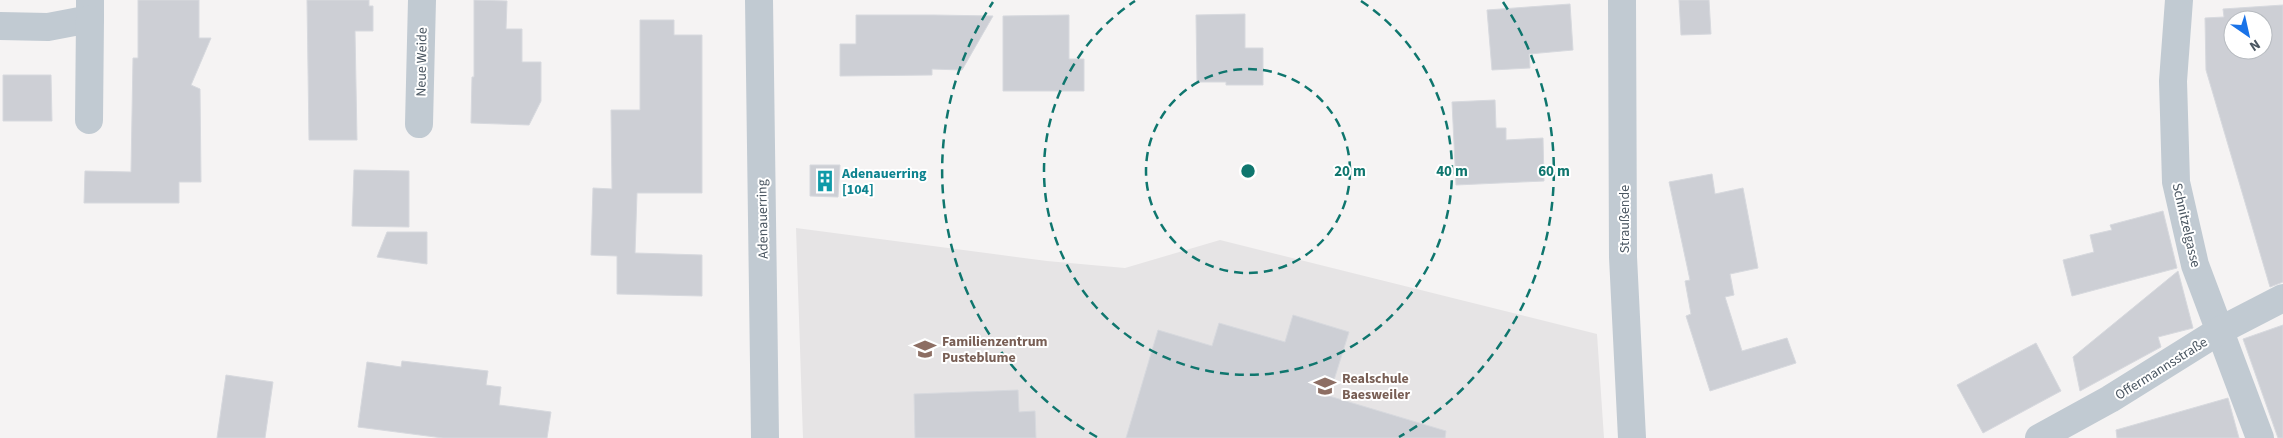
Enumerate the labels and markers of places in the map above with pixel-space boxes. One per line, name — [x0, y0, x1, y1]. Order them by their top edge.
centre of rings — [1239, 162, 1257, 180]
place label: Adenauerring [104] — [841, 164, 927, 200]
building icon: Adenauerring [104] — [812, 168, 838, 194]
place label: Familienzentrum Pusteblume — [942, 332, 1048, 368]
school or university icon: Familienzentrum Pusteblume — [912, 336, 938, 362]
place label: Realschule Baesweiler — [1342, 369, 1410, 405]
school or university icon: Realschule Baesweiler — [1312, 373, 1338, 399]

